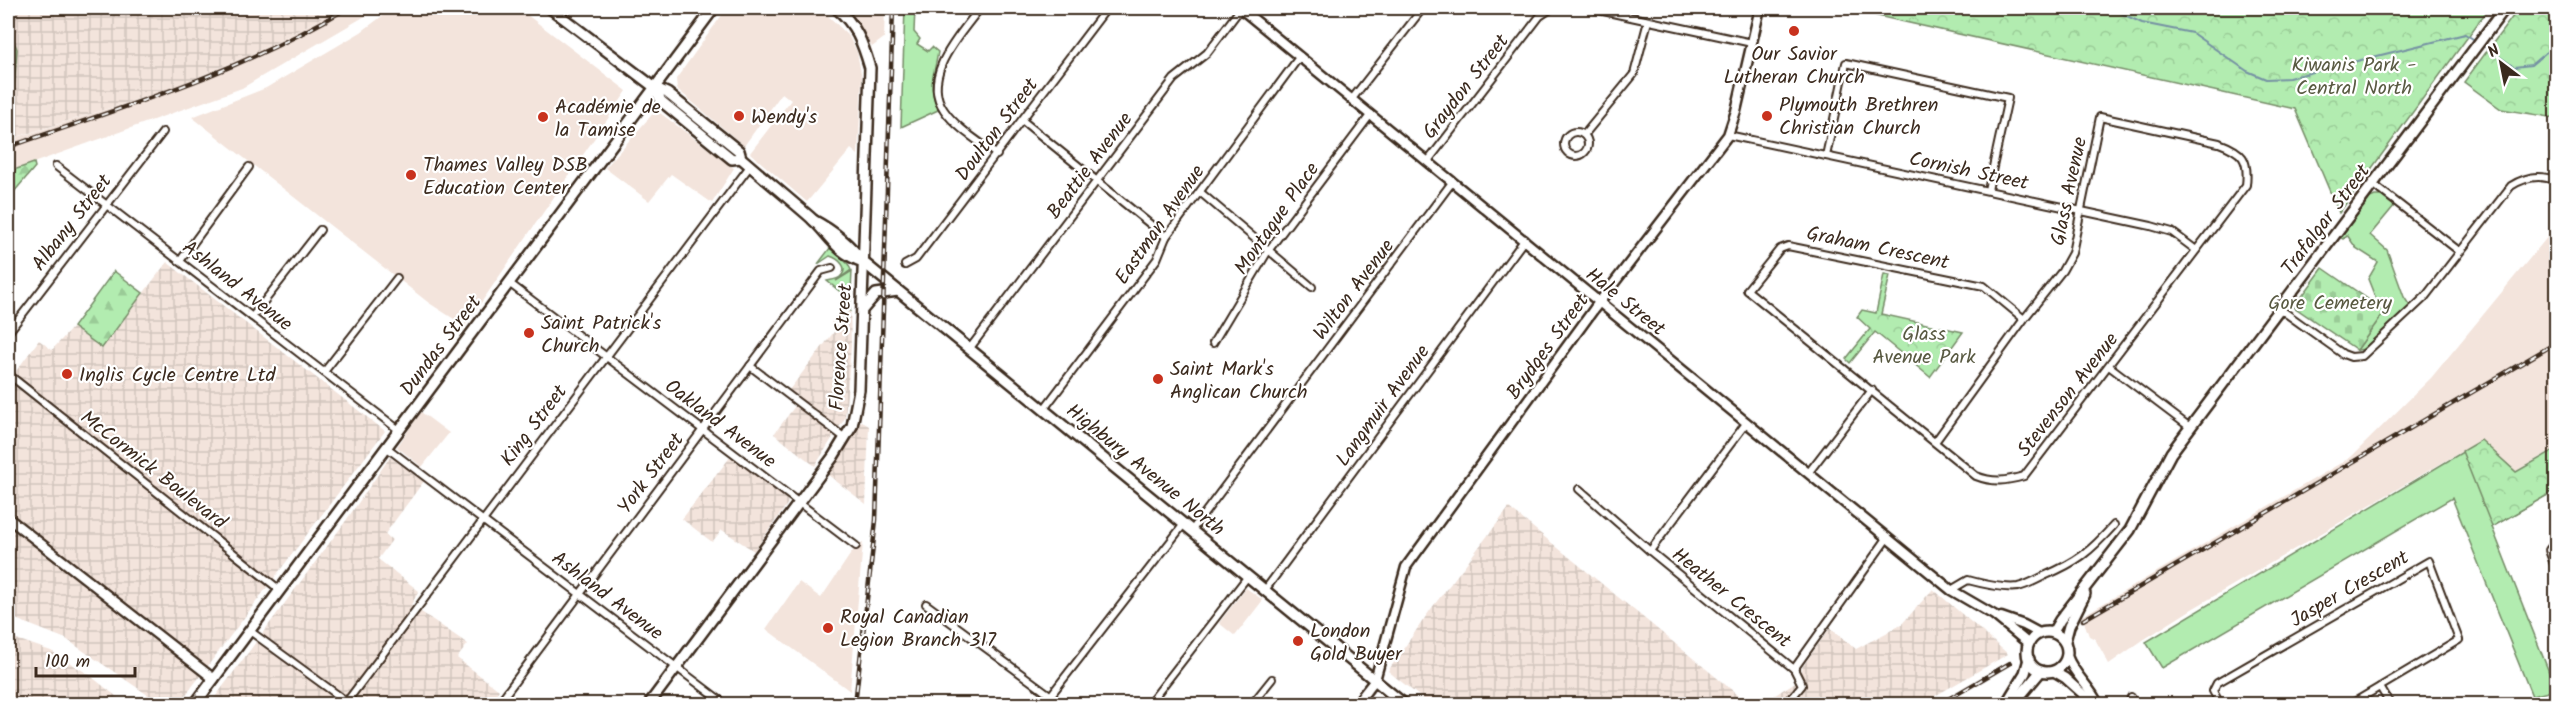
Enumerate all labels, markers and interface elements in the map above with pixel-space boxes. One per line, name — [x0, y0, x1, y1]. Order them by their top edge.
marker: Our Savior Lutheran Church — [1787, 24, 1801, 38]
street label: Graydon Street — [1415, 28, 1518, 147]
north arrow — [2471, 33, 2531, 93]
text: N — [2483, 38, 2505, 65]
place label: Our Savior Lutheran Church — [1723, 39, 1865, 94]
park label: Kiwanis Park - Central North — [2292, 50, 2416, 105]
street label: Doulton Street — [948, 71, 1047, 189]
place label: Plymouth Brethren Christian Church — [1779, 90, 1938, 145]
place label: Académie de la Tamise — [555, 92, 661, 147]
place label: Wendy's — [751, 102, 818, 134]
street label: Beattie Avenue — [1040, 106, 1142, 227]
marker: Wendy's — [732, 109, 746, 123]
marker: Plymouth Brethren Christian Church — [1760, 109, 1774, 123]
marker: Académie de la Tamise — [536, 110, 550, 124]
street label: Glass Avenue — [2043, 134, 2097, 249]
street label: Cornish Street — [1906, 144, 2031, 200]
place label: Thames Valley DSB Education Center — [423, 150, 588, 205]
street label: Montague Place — [1227, 156, 1329, 282]
street label: Trafalgar Street — [2274, 157, 2379, 283]
street label: Eastman Avenue — [1107, 159, 1214, 292]
street label: Albany Street — [24, 168, 121, 279]
marker: Thames Valley DSB Education Center — [404, 168, 418, 182]
street label: Graham Crescent — [1803, 218, 1952, 280]
street label: Ashland Avenue — [174, 233, 299, 340]
street label: Wilton Avenue — [1306, 233, 1403, 348]
street label: Hale Street — [1578, 260, 1672, 345]
street label: Florence Street — [822, 282, 862, 412]
street label: Brydges Street — [1499, 287, 1598, 407]
park label: Gore Cemetery — [2268, 288, 2392, 320]
street label: Dundas Street — [393, 289, 491, 404]
place label: Saint Patrick's Church — [541, 308, 662, 363]
park label: Glass Avenue Park — [1872, 319, 1976, 374]
marker: Saint Patrick's Church — [522, 326, 536, 340]
street label: Stevenson Avenue — [2010, 326, 2128, 464]
street label: Langmuir Avenue — [1328, 338, 1439, 474]
place label: Saint Mark's Anglican Church — [1170, 354, 1308, 409]
place label: Inglis Cycle Centre Ltd — [79, 360, 276, 392]
marker: Inglis Cycle Centre Ltd — [60, 367, 74, 381]
street label: Oakland Avenue — [657, 372, 782, 477]
marker: Saint Mark's Anglican Church — [1151, 372, 1165, 386]
street label: King Street — [493, 378, 576, 474]
street label: Highbury Avenue North — [1058, 396, 1231, 545]
street label: McCormick Boulevard — [72, 403, 234, 539]
street label: York Street — [610, 426, 693, 522]
street label: Heather Crescent — [1664, 540, 1798, 657]
street label: Jasper Crescent — [2284, 543, 2416, 637]
street label: Ashland Avenue — [544, 544, 670, 649]
place label: Royal Canadian Legion Branch 317 — [840, 602, 997, 657]
place label: London Gold Buyer — [1310, 616, 1403, 671]
marker: Royal Canadian Legion Branch 317 — [821, 621, 835, 635]
marker: London Gold Buyer — [1291, 634, 1305, 648]
scale bar — [36, 640, 135, 678]
text: 100 m — [45, 648, 90, 677]

